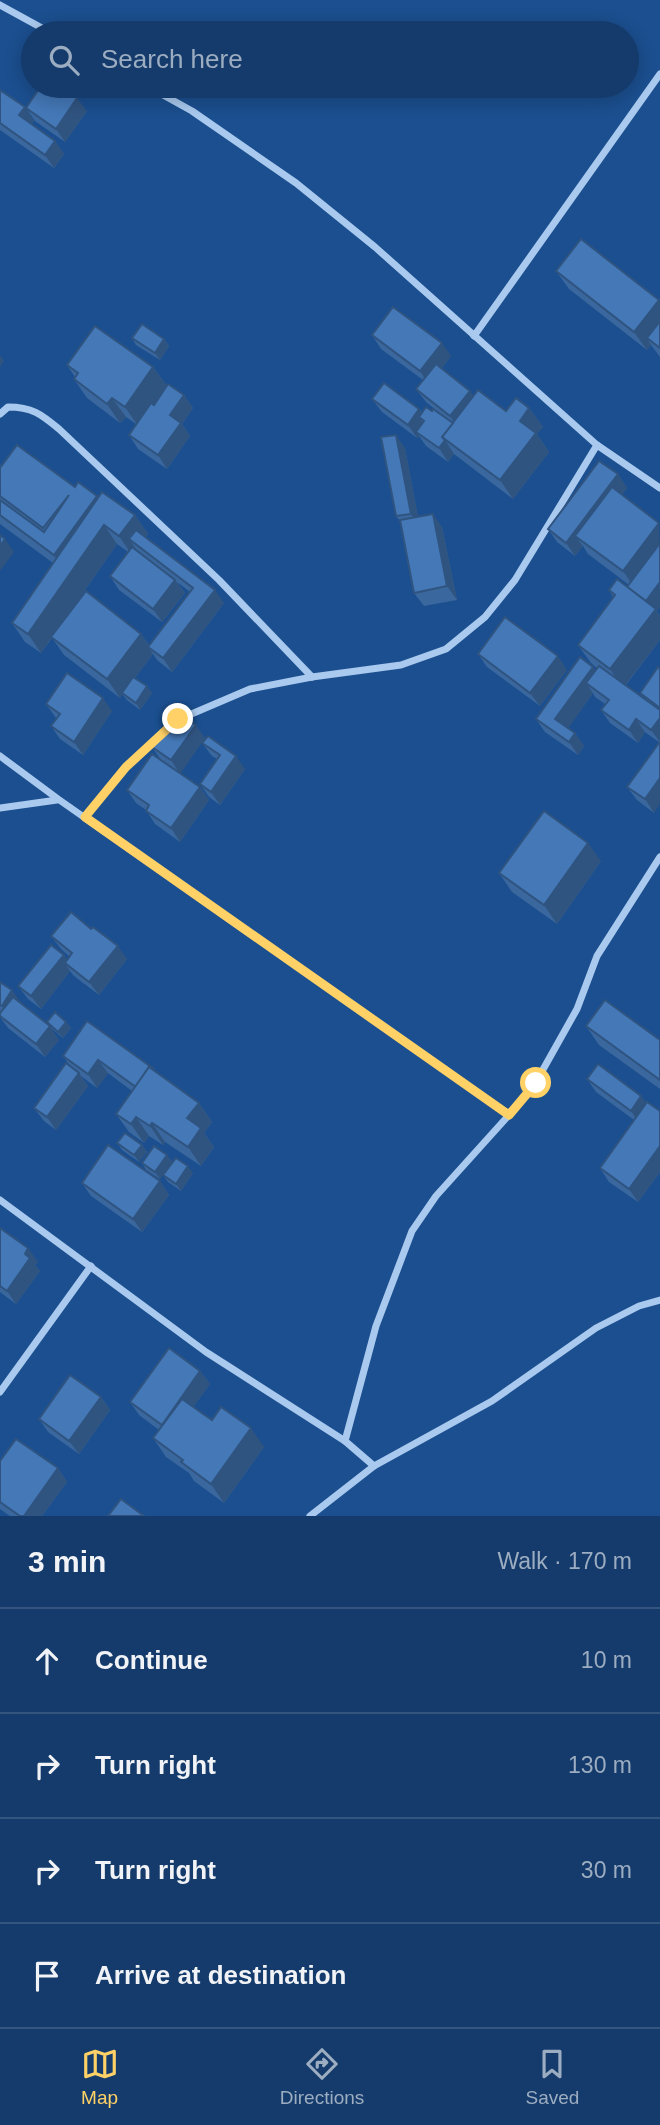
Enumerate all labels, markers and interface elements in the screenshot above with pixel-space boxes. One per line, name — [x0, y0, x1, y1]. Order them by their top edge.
search box — [21, 21, 639, 98]
icon: search — [45, 41, 83, 79]
text: Search here — [101, 44, 243, 74]
route end — [162, 703, 193, 734]
route start — [520, 1067, 551, 1098]
text: 3 min — [28, 1545, 106, 1578]
text: Walk · 170 m — [497, 1548, 632, 1574]
icon: ahead — [28, 1642, 66, 1680]
text: Continue — [95, 1645, 208, 1675]
text: 10 m — [581, 1647, 632, 1673]
icon: right — [28, 1747, 66, 1785]
text: Turn right — [95, 1750, 216, 1780]
text: 130 m — [568, 1752, 632, 1778]
icon: right — [28, 1852, 66, 1890]
text: Turn right — [95, 1855, 216, 1885]
text: 30 m — [581, 1857, 632, 1883]
icon: arrive — [28, 1957, 66, 1995]
text: Arrive at destination — [95, 1960, 346, 1990]
tab: Map — [81, 2045, 119, 2109]
tab: Directions — [280, 2045, 364, 2109]
tab: Saved — [525, 2045, 579, 2109]

